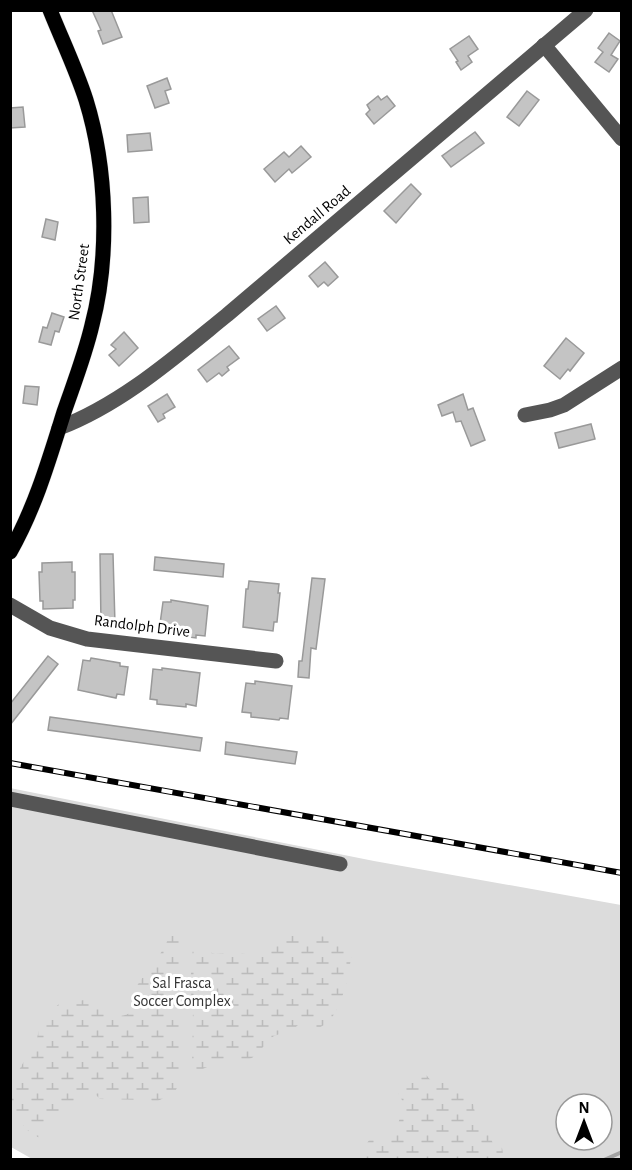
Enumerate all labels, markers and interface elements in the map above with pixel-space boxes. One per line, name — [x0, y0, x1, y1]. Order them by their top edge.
street label: Kendall Road — [280, 182, 354, 248]
street label: North Street — [66, 243, 92, 321]
street label: Randolph Drive — [93, 612, 191, 640]
park label: Sal Frasca Soccer Complex — [133, 975, 231, 1009]
north arrow — [554, 1092, 614, 1152]
text: N — [578, 1100, 590, 1116]

